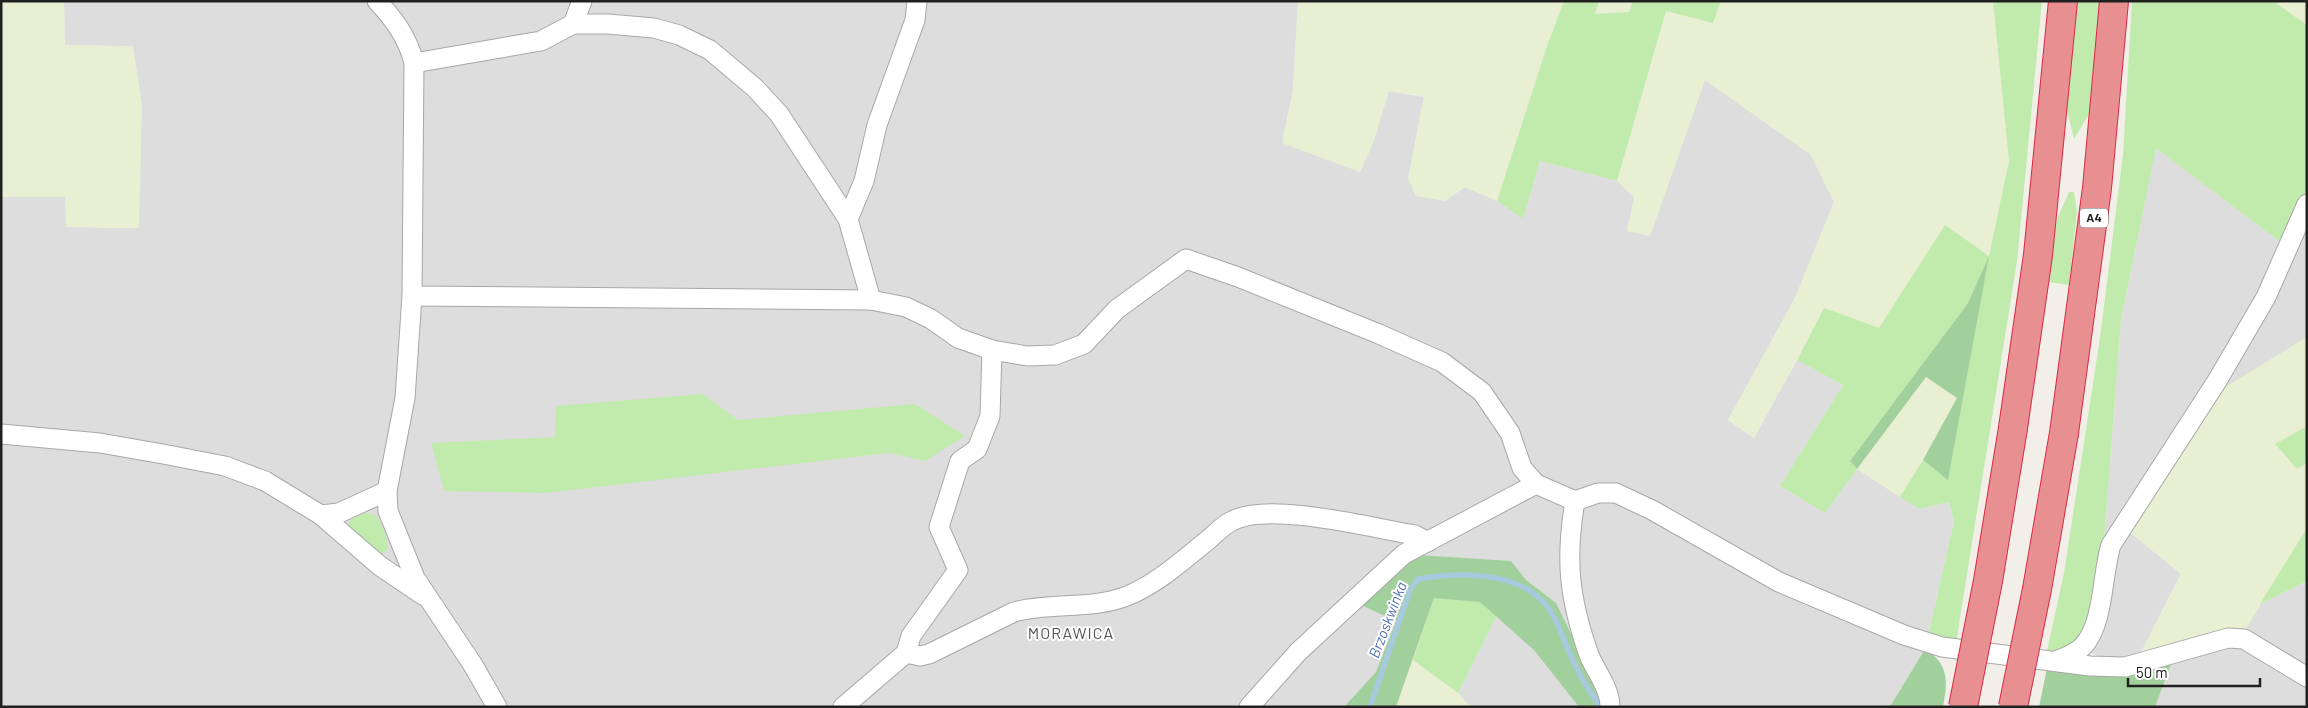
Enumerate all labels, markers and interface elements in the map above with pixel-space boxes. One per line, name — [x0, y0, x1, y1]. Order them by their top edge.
road number: A4 — [2080, 208, 2108, 228]
water label: Brzoskwinka — [1364, 579, 1410, 660]
district label: MORAWICA — [1028, 623, 1114, 642]
scale bar — [2128, 656, 2260, 688]
text: 50 m — [2136, 663, 2168, 681]

